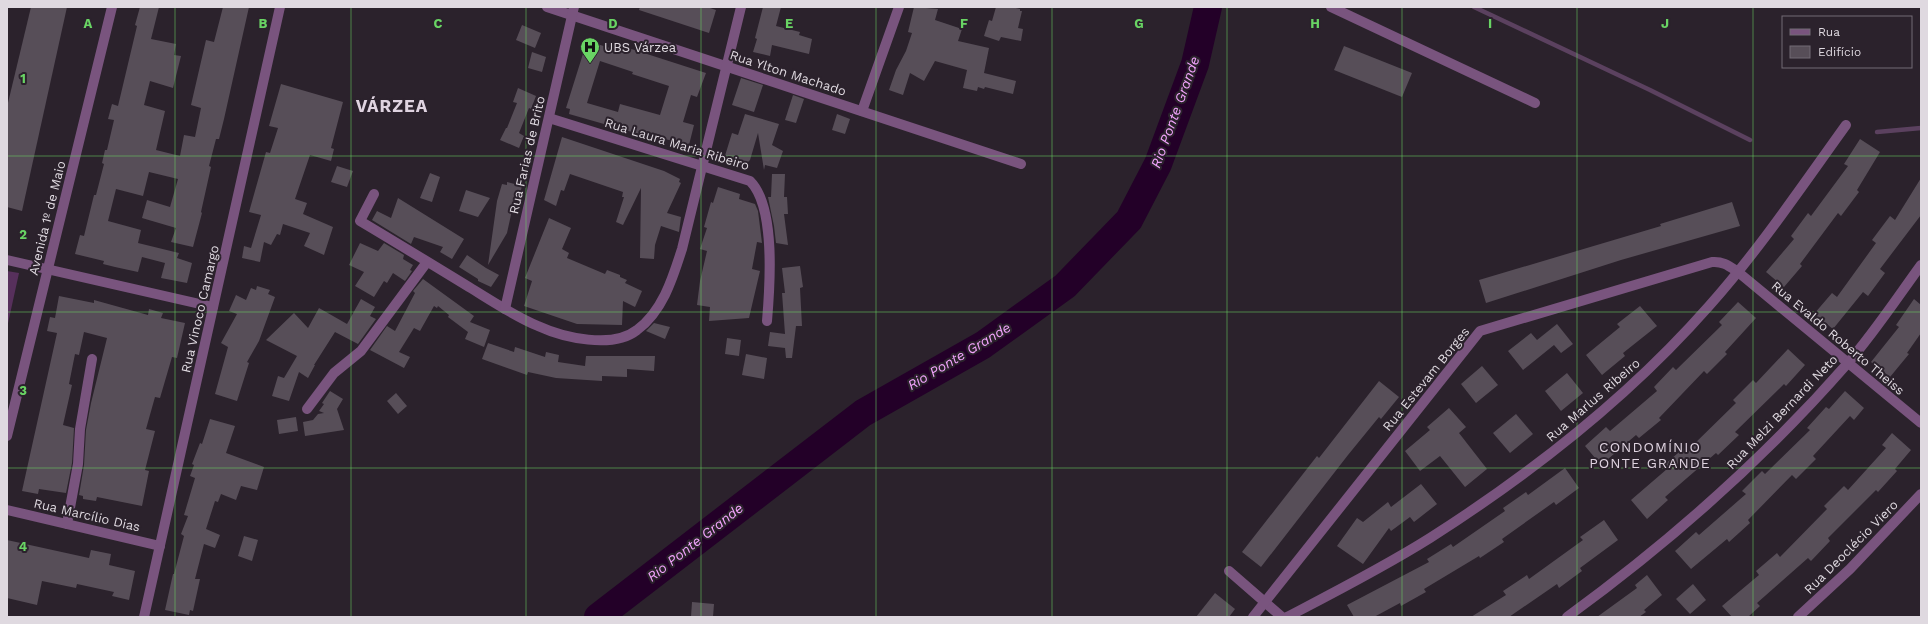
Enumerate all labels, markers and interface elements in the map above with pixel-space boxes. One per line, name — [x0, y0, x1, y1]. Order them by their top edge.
text: A — [84, 16, 93, 31]
text: B — [259, 16, 268, 31]
text: C — [434, 16, 443, 31]
text: D — [608, 16, 618, 31]
text: E — [785, 16, 793, 31]
text: F — [960, 16, 968, 31]
text: G — [1134, 16, 1144, 31]
text: H — [1310, 16, 1320, 31]
text: I — [1488, 16, 1492, 31]
text: J — [1661, 16, 1669, 31]
legend — [1782, 16, 1912, 68]
text: Rua — [1818, 25, 1840, 39]
hospital icon: UBS Várzea — [579, 36, 601, 64]
place label: UBS Várzea — [604, 40, 677, 55]
text: Edifício — [1818, 45, 1861, 59]
street label: Rua Ylton Machado — [728, 47, 848, 99]
water label: Rio Ponte Grande — [1147, 54, 1203, 170]
text: 1 — [20, 71, 26, 86]
street label: Rua Farias de Brito — [506, 94, 548, 215]
district label: VÁRZEA — [356, 96, 428, 116]
street label: Rua Laura Maria Ribeiro — [603, 115, 751, 173]
street label: Avenida 1º de Maio — [26, 159, 69, 277]
text: 2 — [19, 227, 27, 242]
street label: Rua Vinoco Camargo — [178, 244, 222, 374]
street label: Rua Evaldo Roberto Theiss — [1769, 278, 1908, 398]
water label: Rio Ponte Grande — [904, 319, 1014, 393]
street label: Rua Estevam Borges — [1380, 324, 1473, 434]
street label: Rua Melzi Bernardi Neto — [1723, 352, 1841, 472]
street label: Rua Marlus Ribeiro — [1543, 355, 1643, 445]
text: 3 — [19, 383, 27, 398]
district label: CONDOMÍNIO PONTE GRANDE — [1589, 439, 1711, 471]
street label: Rua Marcílio Dias — [32, 495, 142, 535]
street label: Rua Deoclécio Viero — [1801, 497, 1901, 597]
water label: Rio Ponte Grande — [644, 500, 746, 584]
text: 4 — [19, 539, 28, 554]

